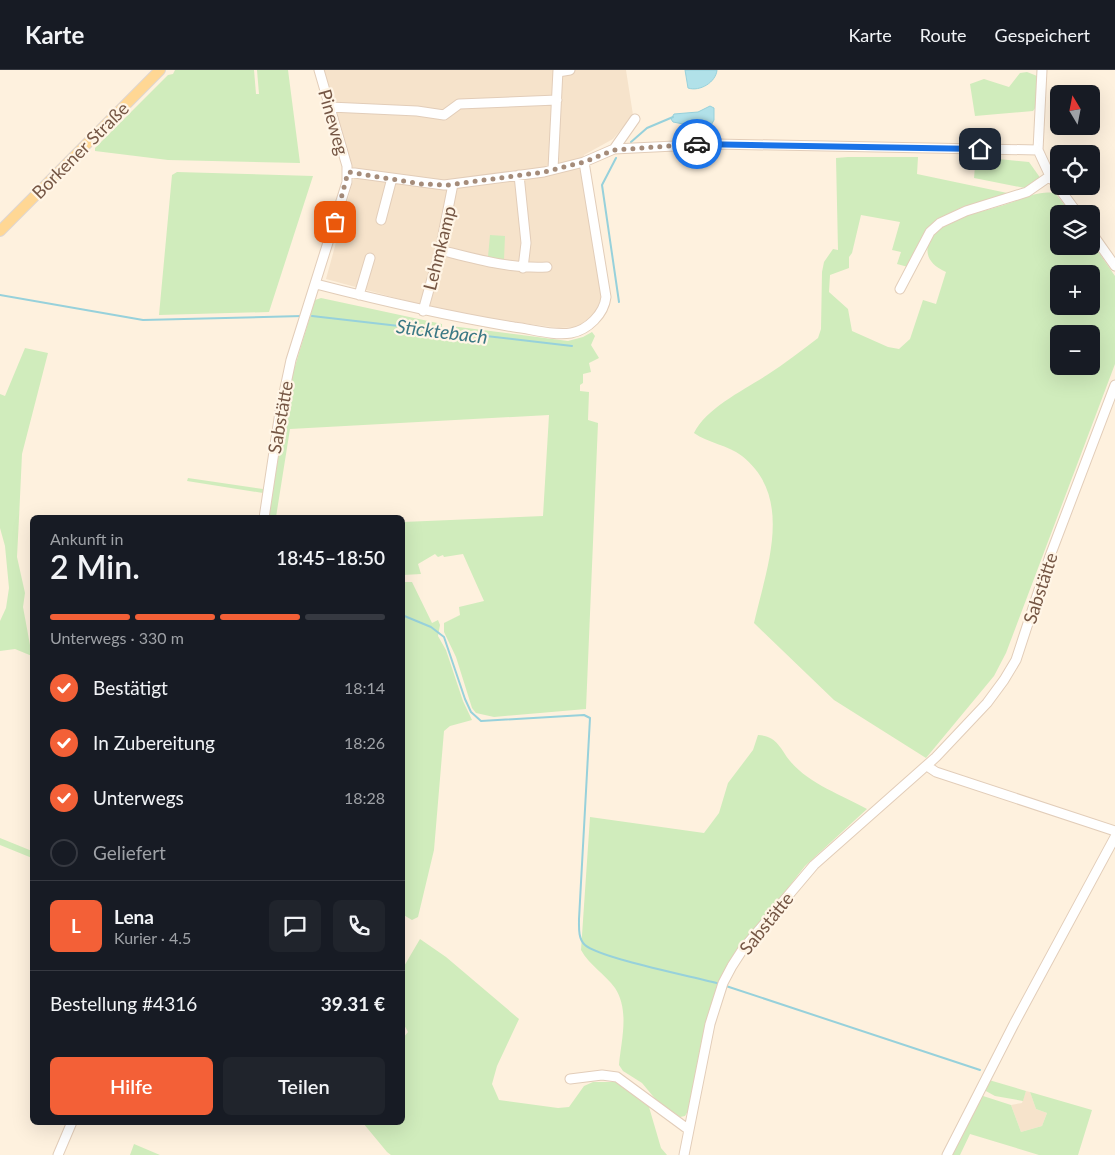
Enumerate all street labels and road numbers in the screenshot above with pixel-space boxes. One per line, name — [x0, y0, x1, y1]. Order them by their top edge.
street label: Pineweg — [314, 87, 354, 157]
street label: Borkener Straße — [27, 97, 133, 203]
street label: Lehmkamp — [418, 204, 460, 292]
street label: Sabstätte — [263, 379, 297, 455]
street label: Sabstätte — [1018, 550, 1062, 626]
street label: Sabstätte — [734, 888, 798, 958]

